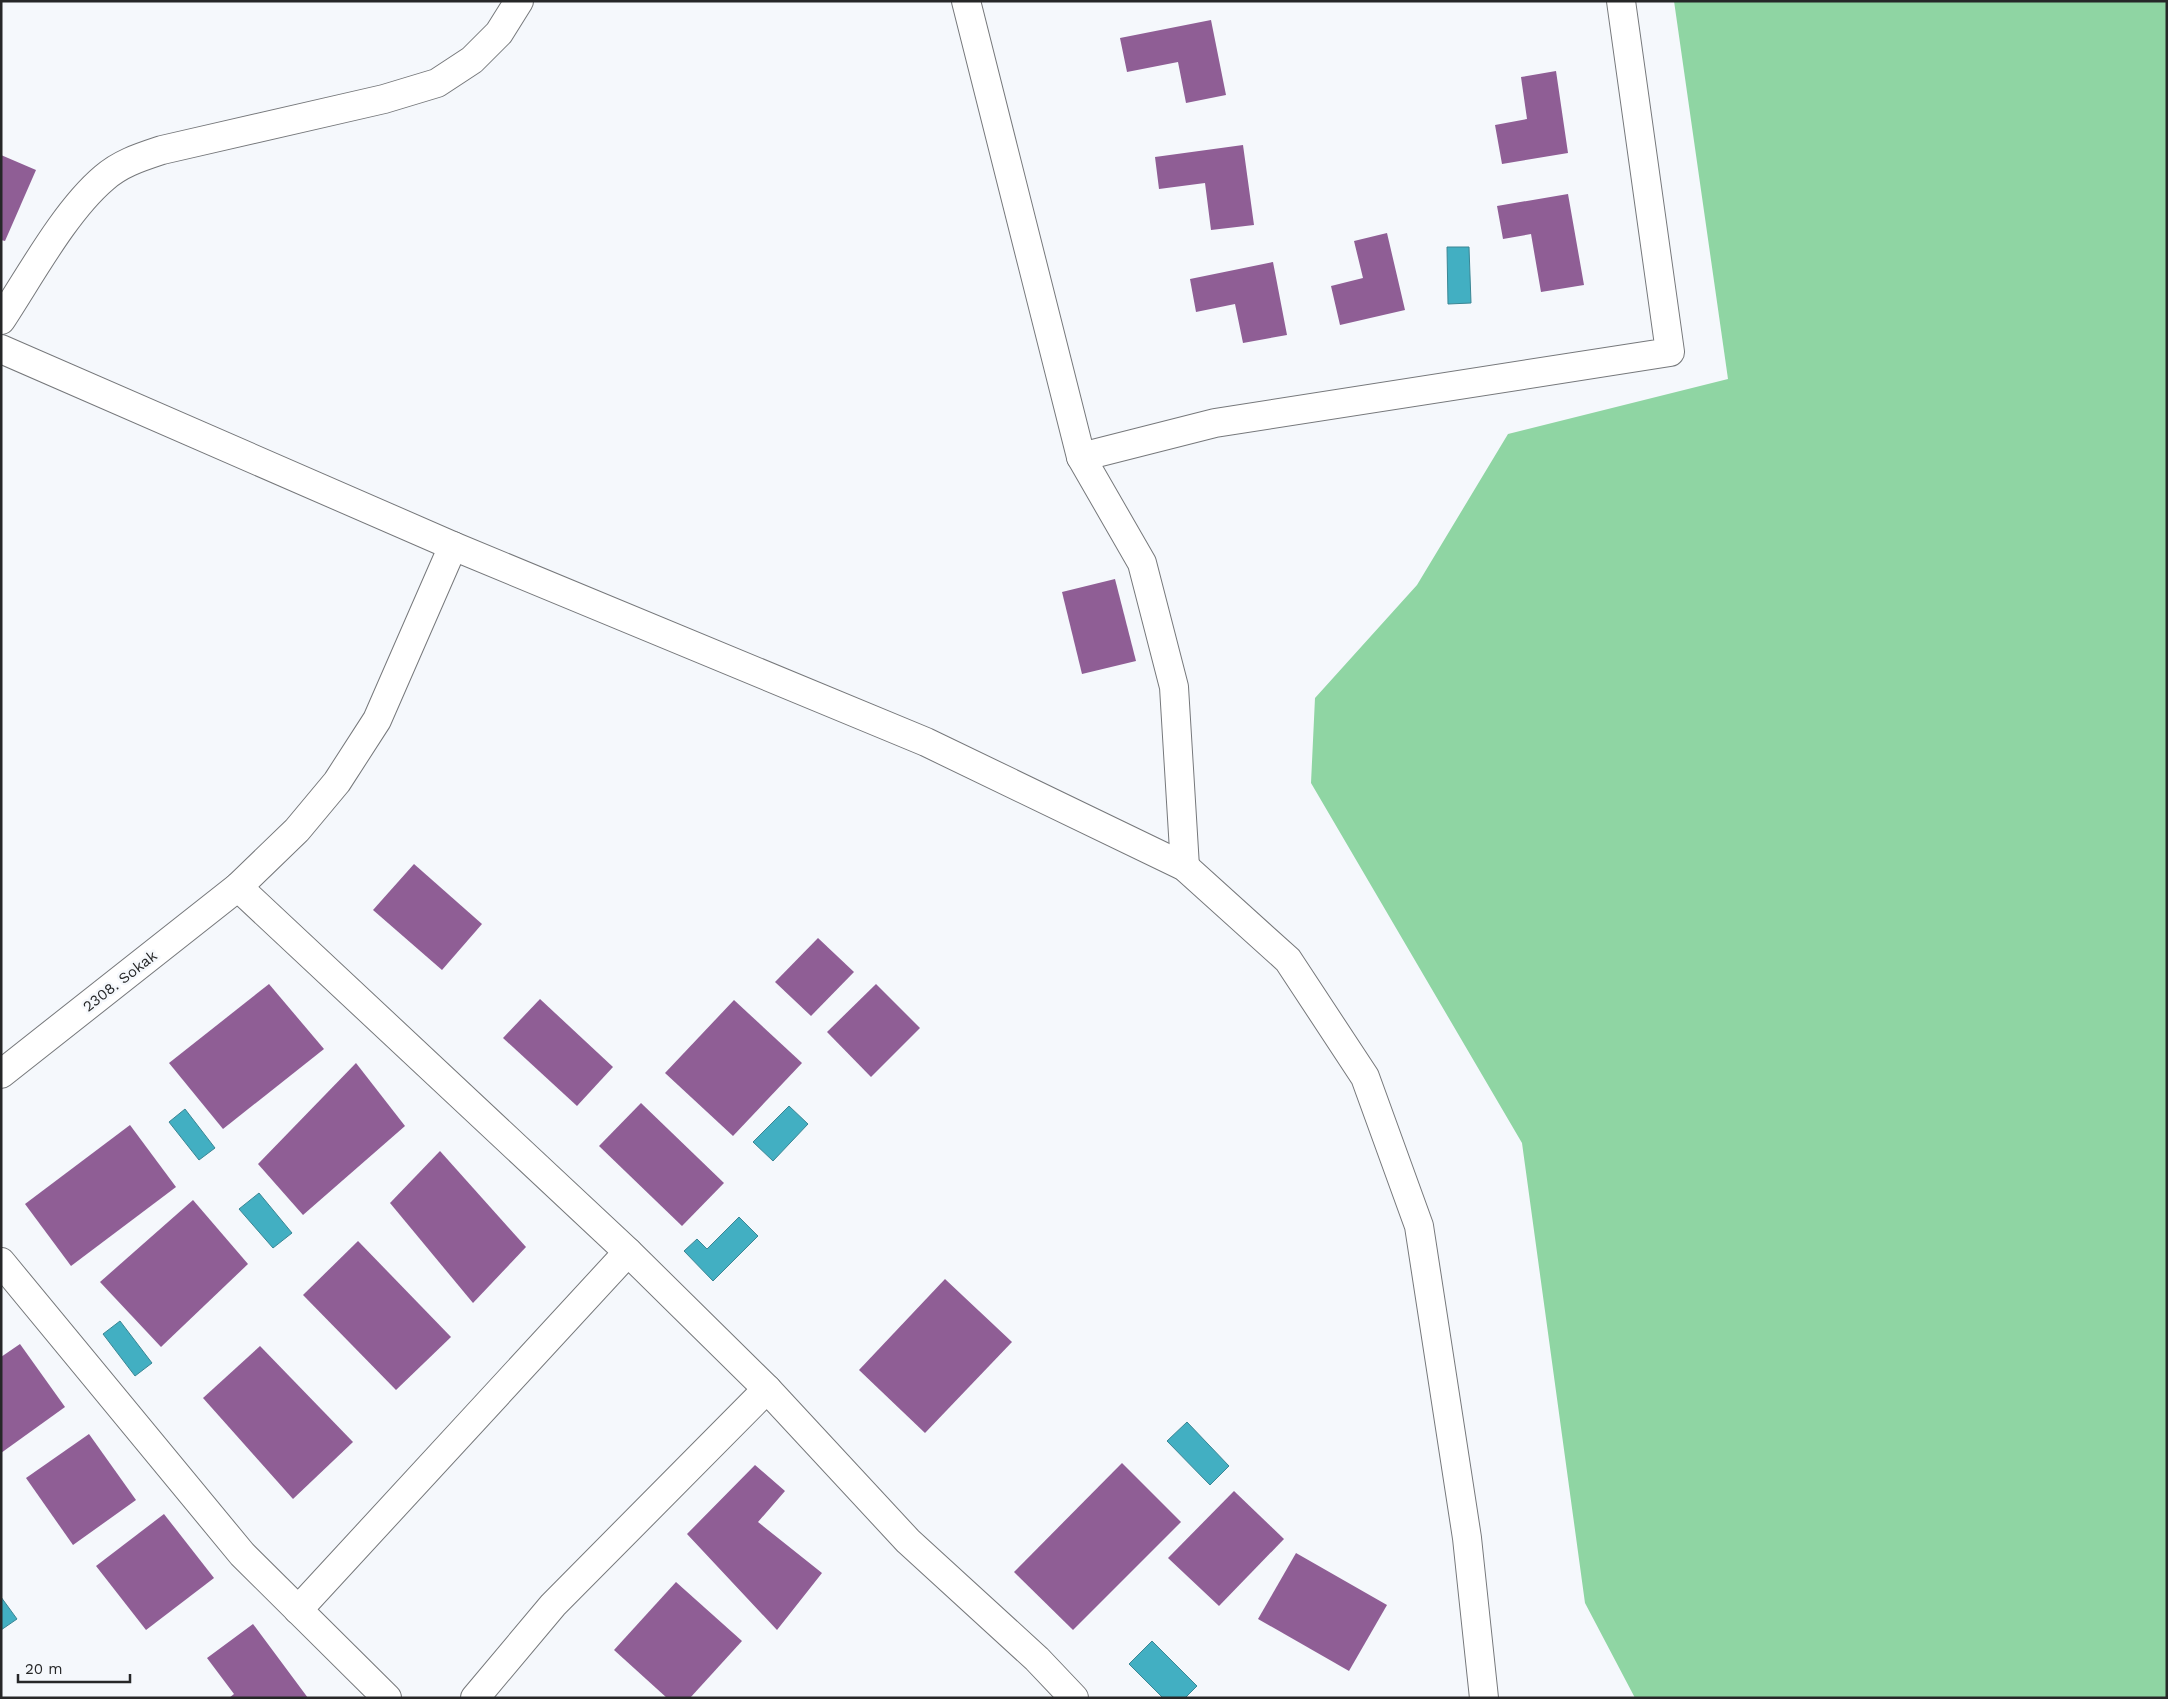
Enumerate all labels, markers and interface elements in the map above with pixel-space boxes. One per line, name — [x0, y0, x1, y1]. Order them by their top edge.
street label: 2308. Sokak — [79, 946, 161, 1016]
scale bar — [18, 1652, 130, 1684]
text: 20 m — [25, 1660, 63, 1678]

